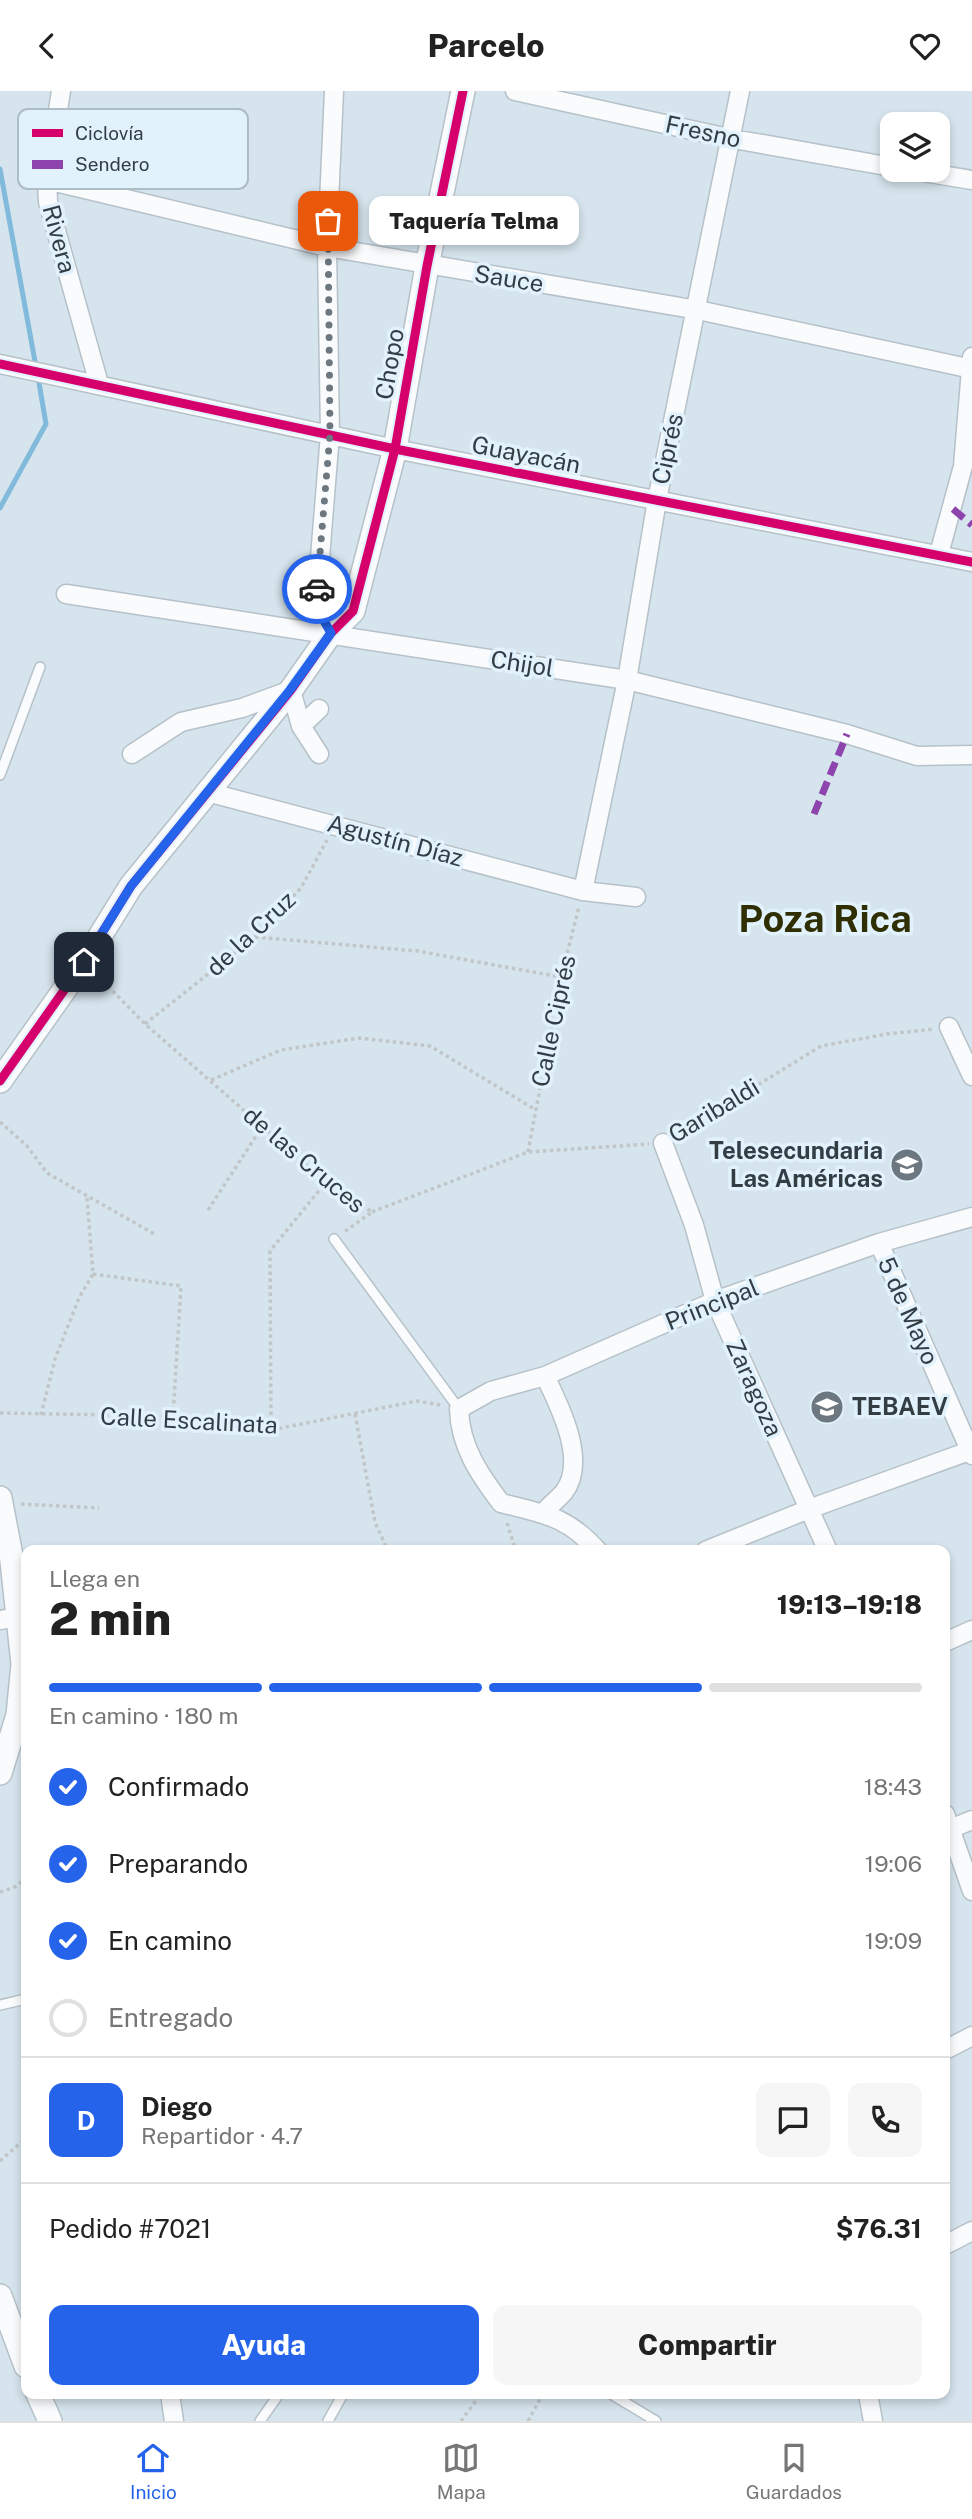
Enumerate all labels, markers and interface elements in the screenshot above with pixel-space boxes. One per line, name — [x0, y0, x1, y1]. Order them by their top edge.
icon: back — [28, 27, 66, 65]
text: Parcelo — [427, 27, 545, 64]
icon: heart — [906, 27, 944, 65]
legend — [18, 109, 248, 189]
street label: Fresno — [663, 109, 744, 153]
map controls — [880, 112, 950, 182]
button: layers — [880, 112, 950, 182]
text: Ciclovía — [75, 122, 144, 144]
text: Sendero — [75, 153, 150, 175]
pin — [298, 191, 358, 251]
callout: Taquería Telma — [370, 197, 580, 245]
street label: Rivera — [37, 201, 83, 276]
icon: bag — [309, 202, 347, 240]
text: Taquería Telma — [389, 207, 559, 234]
street label: Sauce — [473, 259, 546, 297]
street label: Chopo — [369, 326, 409, 402]
street label: Ciprés — [646, 411, 688, 487]
street label: Guayacán — [469, 430, 583, 478]
courier — [282, 554, 352, 624]
icon: car — [298, 570, 336, 608]
street label: Chijol — [489, 644, 556, 682]
street label: Agustín Díaz — [324, 808, 466, 872]
street label: de la Cruz — [200, 885, 301, 981]
district label: Poza Rica — [738, 896, 912, 941]
pin — [54, 932, 114, 992]
icon: home — [65, 943, 103, 981]
street label: Calle Ciprés — [525, 952, 581, 1089]
street label: Garibaldi — [663, 1072, 764, 1148]
street label: de las Cruces — [238, 1100, 371, 1218]
place label: Telesecundaria Las Américas — [709, 1136, 883, 1192]
school or university icon: Telesecundaria Las Américas — [888, 1146, 926, 1184]
street label: 5 de Mayo — [873, 1253, 945, 1369]
street label: Principal — [661, 1273, 762, 1335]
street label: Zaragoza — [721, 1335, 789, 1441]
school or university icon: TEBAEV — [808, 1388, 846, 1426]
place label: TEBAEV — [852, 1392, 948, 1420]
street label: Calle Escalinata — [100, 1401, 279, 1439]
text: Llega en — [49, 1565, 140, 1592]
text: 19:13–19:18 — [777, 1589, 922, 1620]
text: 2 min — [49, 1591, 171, 1645]
text: En camino · 180 m — [49, 1702, 238, 1729]
icon: check — [49, 1768, 87, 1806]
text: Confirmado — [108, 1771, 249, 1802]
text: 18:43 — [864, 1773, 922, 1800]
icon: check — [49, 1845, 87, 1883]
text: Preparando — [108, 1848, 248, 1879]
text: 19:06 — [865, 1850, 922, 1877]
icon: check — [49, 1922, 87, 1960]
text: En camino — [108, 1925, 232, 1956]
text: 19:09 — [865, 1927, 922, 1954]
text: Entregado — [108, 2002, 233, 2033]
button: chat — [756, 2083, 830, 2157]
button: phone — [848, 2083, 922, 2157]
text: Diego — [141, 2091, 212, 2122]
text: D — [77, 2105, 95, 2136]
text: Repartidor · 4.7 — [141, 2122, 303, 2149]
text: Pedido #7021 — [49, 2213, 211, 2244]
text: $76.31 — [836, 2213, 922, 2244]
button: Ayuda — [49, 2305, 479, 2385]
button: Compartir — [493, 2305, 922, 2385]
tab: Inicio — [130, 2439, 177, 2503]
tab: Mapa — [437, 2439, 486, 2503]
tab: Guardados — [746, 2439, 842, 2503]

